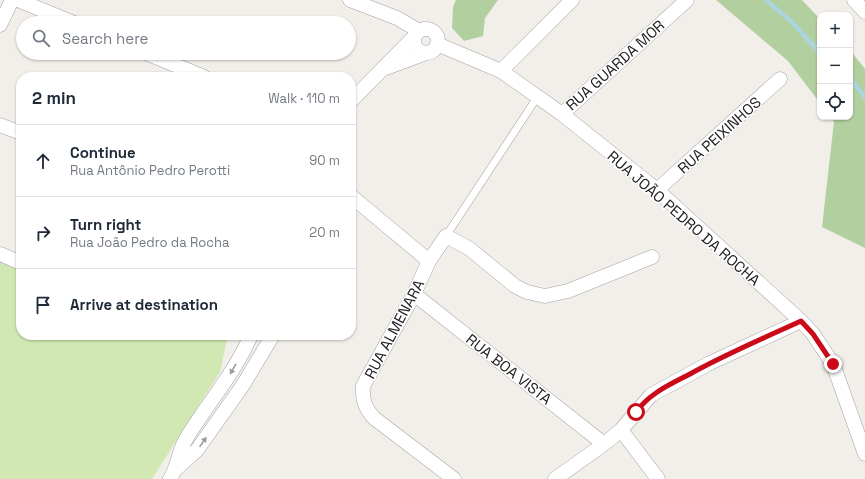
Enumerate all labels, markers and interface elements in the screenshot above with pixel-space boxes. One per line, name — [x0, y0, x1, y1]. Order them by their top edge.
map controls — [817, 12, 853, 120]
button: + — [817, 12, 853, 48]
search box — [16, 16, 356, 60]
street label: RUA GUARDA MOR — [562, 16, 668, 114]
icon: search — [30, 27, 52, 49]
text: Search here — [62, 29, 148, 48]
button: − — [817, 48, 853, 84]
button: locate — [817, 84, 853, 120]
text: 2 min — [32, 87, 76, 109]
text: Walk · 110 m — [268, 90, 340, 107]
street label: RUA PEIXINHOS — [673, 93, 765, 177]
text: Continue — [70, 143, 136, 162]
street label: RUA JOÃO PEDRO DA ROCHA — [604, 146, 765, 290]
icon: ahead — [32, 150, 54, 172]
text: 90 m — [309, 152, 340, 169]
text: Rua Antônio Pedro Perotti — [70, 162, 230, 179]
text: Turn right — [70, 215, 141, 234]
icon: right — [32, 222, 54, 244]
text: 20 m — [309, 224, 340, 241]
text: Rua João Pedro da Rocha — [70, 234, 229, 251]
street label: RUA ALMENARA — [360, 276, 428, 382]
icon: arrive — [32, 294, 54, 316]
text: Arrive at destination — [70, 295, 218, 314]
street label: RUA BOA VISTA — [462, 330, 556, 409]
route end — [824, 355, 842, 373]
one-way arrow — [229, 363, 236, 375]
route start — [627, 403, 645, 421]
one-way arrow — [199, 436, 207, 447]

